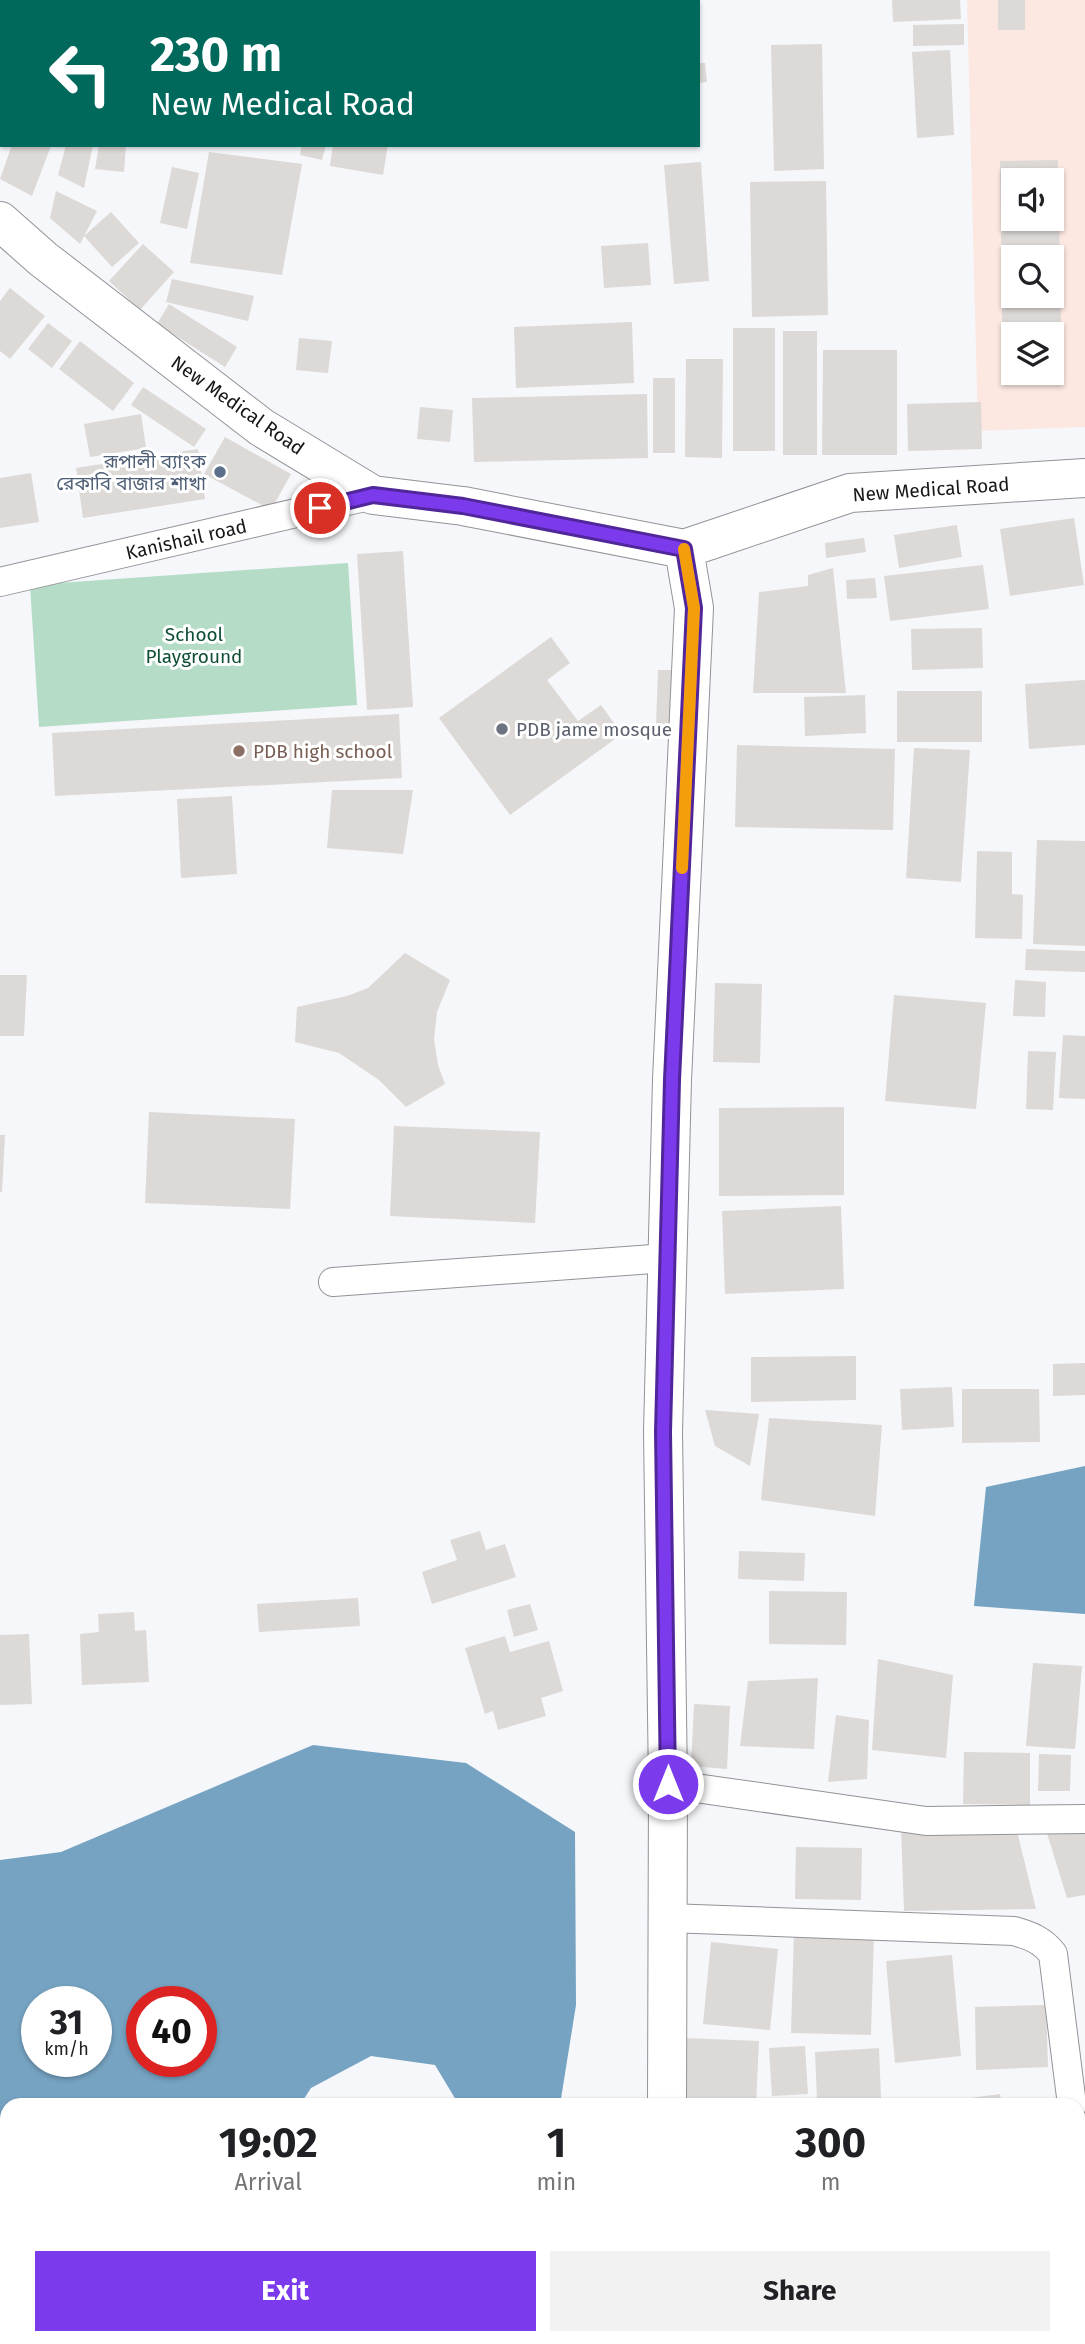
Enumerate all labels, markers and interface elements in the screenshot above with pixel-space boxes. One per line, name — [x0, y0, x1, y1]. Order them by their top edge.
text: 230 m — [150, 25, 282, 84]
icon: left — [35, 28, 126, 119]
text: New Medical Road — [150, 85, 415, 123]
map controls — [1001, 168, 1064, 385]
button: sound — [1001, 168, 1064, 231]
button: search — [1001, 245, 1064, 308]
button: layers — [1001, 322, 1064, 385]
street label: New Medical Road — [167, 351, 309, 460]
place label: রূপালী ব্যাংক রেকাবি বাজার শাখা — [56, 450, 207, 495]
marker: রূপালী ব্যাংক রেকাবি বাজার শাখা — [212, 464, 228, 480]
street label: New Medical Road — [852, 473, 1010, 506]
pin — [290, 478, 350, 538]
icon: arrive — [301, 489, 339, 527]
street label: Kanishail road — [123, 514, 249, 565]
park label: School Playground — [146, 623, 242, 668]
place label: PDB jame mosque — [516, 718, 672, 741]
marker: PDB jame mosque — [494, 721, 510, 737]
place label: PDB high school — [253, 740, 393, 763]
marker: PDB high school — [231, 743, 247, 759]
position arrow — [631, 1747, 705, 1821]
speed limit sign: 40 — [126, 1986, 217, 2077]
text: 31 — [50, 2001, 83, 2043]
text: km/h — [44, 2038, 89, 2060]
text: 19:02 — [219, 2118, 318, 2168]
text: 1 — [547, 2118, 566, 2168]
text: 300 — [795, 2118, 866, 2168]
text: Arrival — [235, 2168, 302, 2196]
text: min — [537, 2168, 576, 2196]
text: m — [821, 2168, 840, 2196]
button: Exit — [35, 2251, 536, 2331]
button: Share — [550, 2251, 1050, 2331]

